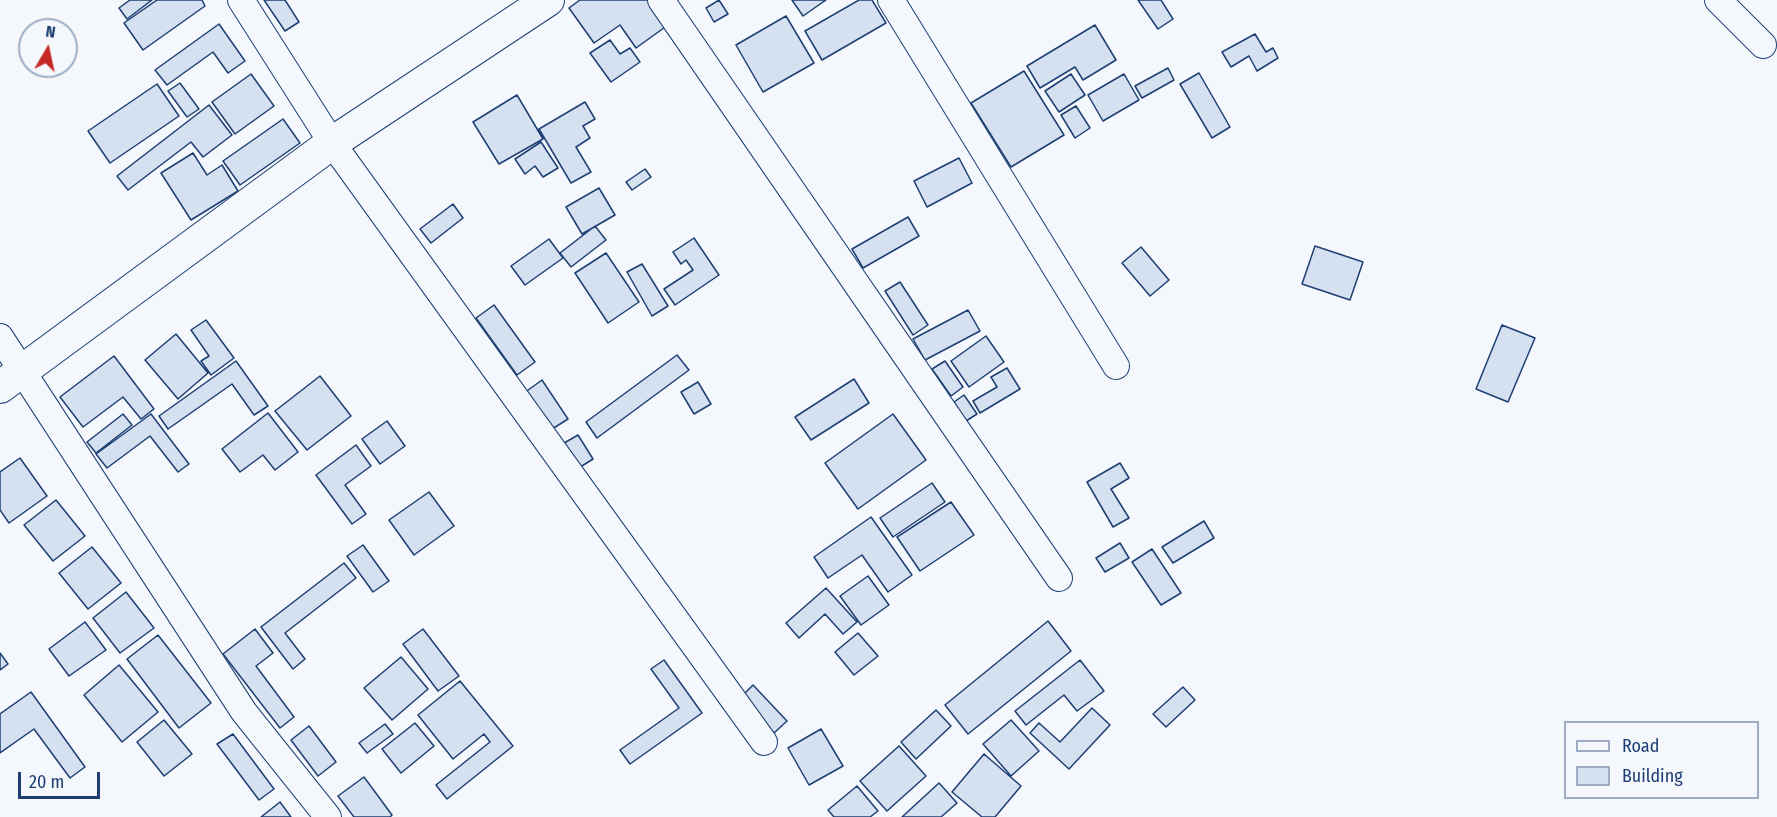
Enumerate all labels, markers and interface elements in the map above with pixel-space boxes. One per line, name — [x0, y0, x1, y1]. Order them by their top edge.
north arrow — [18, 18, 78, 78]
text: N — [44, 22, 57, 42]
legend — [1564, 721, 1759, 799]
text: Road — [1622, 735, 1659, 757]
scale bar — [21, 760, 104, 798]
text: Building — [1622, 765, 1683, 787]
text: 20 m — [29, 771, 64, 793]

